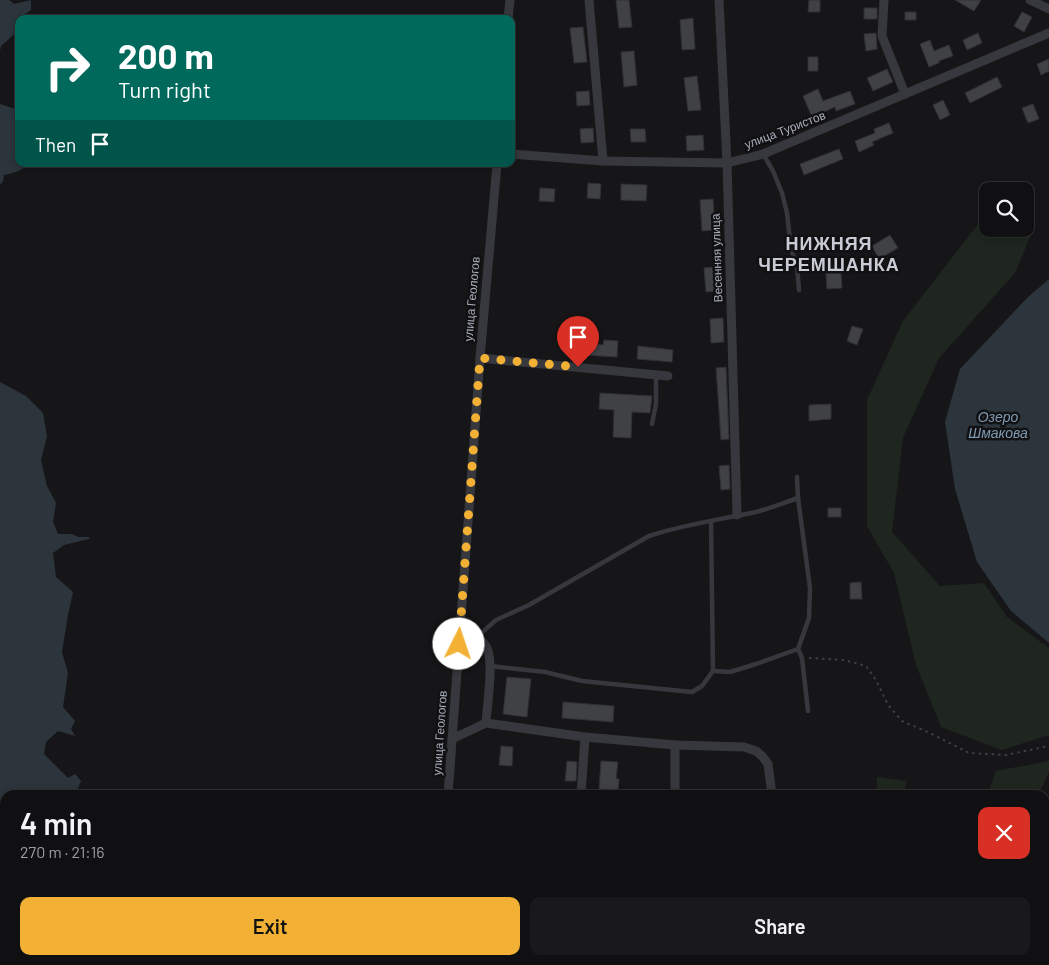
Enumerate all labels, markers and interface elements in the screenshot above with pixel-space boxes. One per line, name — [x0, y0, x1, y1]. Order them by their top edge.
text: 200 m — [118, 34, 214, 76]
icon: right — [35, 35, 100, 100]
text: Turn right — [118, 76, 211, 102]
street label: улица Туристов — [742, 107, 828, 152]
icon: arrive — [86, 130, 114, 158]
text: Then — [35, 133, 76, 156]
map controls — [979, 182, 1034, 237]
button: search — [979, 182, 1034, 237]
street label: Весенняя улица — [707, 213, 726, 303]
district label: НИЖНЯЯ ЧЕРЕМШАНКА — [758, 232, 900, 275]
street label: улица Геологов — [460, 256, 483, 342]
pin — [557, 316, 599, 367]
icon: arrive — [564, 323, 592, 351]
water label: Озеро Шмакова — [968, 408, 1028, 441]
position arrow — [432, 617, 484, 669]
street label: улица Геологов — [429, 690, 450, 776]
text: 4 min — [20, 805, 92, 841]
button: close — [978, 807, 1030, 859]
text: 270 m · 21:16 — [20, 842, 105, 861]
button: Exit — [20, 897, 520, 955]
button: Share — [530, 897, 1030, 955]

